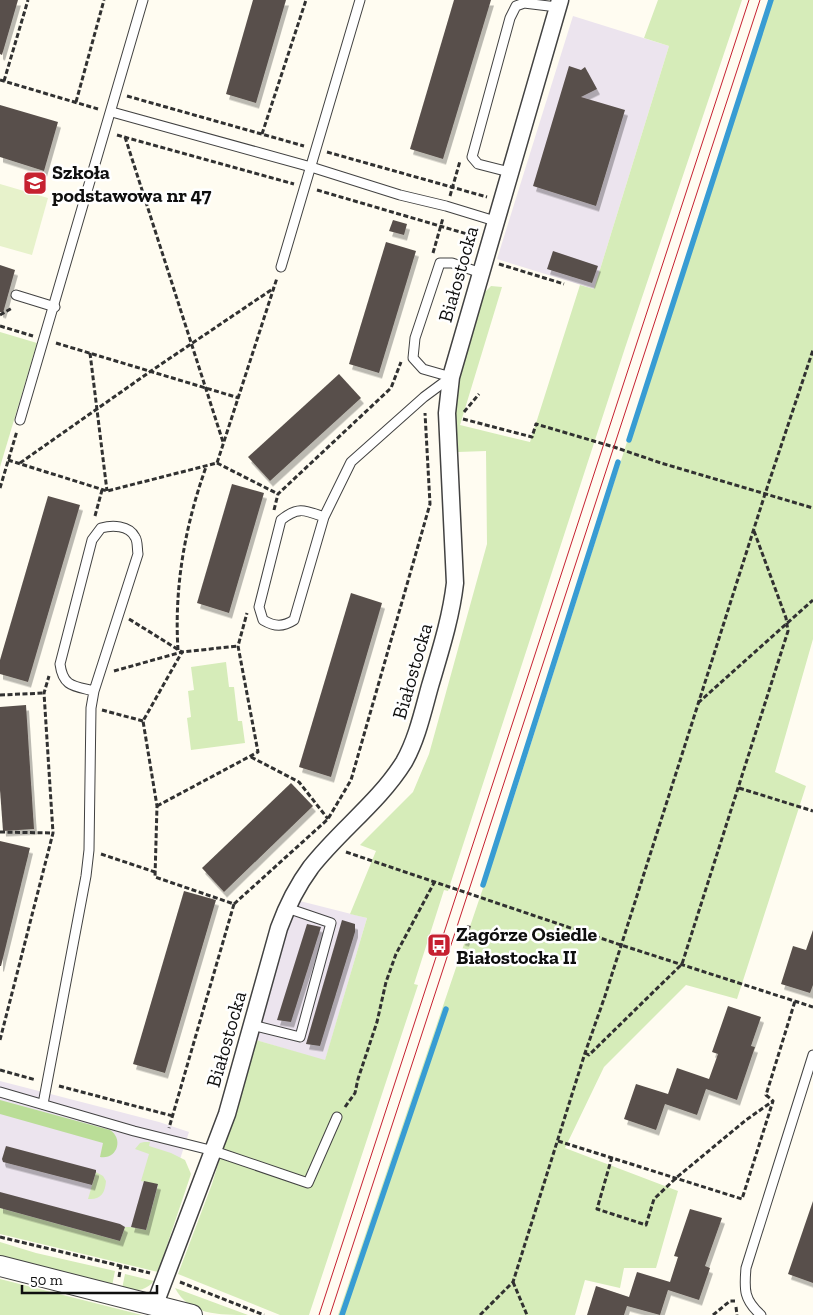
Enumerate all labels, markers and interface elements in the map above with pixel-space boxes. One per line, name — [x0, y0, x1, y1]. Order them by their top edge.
place label: Szkoła podstawowa nr 47 — [52, 160, 212, 207]
school or university icon: Szkoła podstawowa nr 47 — [22, 170, 48, 196]
street label: Białostocka — [433, 223, 483, 325]
street label: Białostocka — [387, 620, 437, 722]
place label: Zagórze Osiedle Białostocka II — [456, 922, 598, 969]
bus stop icon: Zagórze Osiedle Białostocka II — [426, 932, 452, 958]
street label: Białostocka — [201, 988, 251, 1090]
scale bar — [22, 1262, 158, 1294]
text: 50 m — [30, 1271, 63, 1289]

